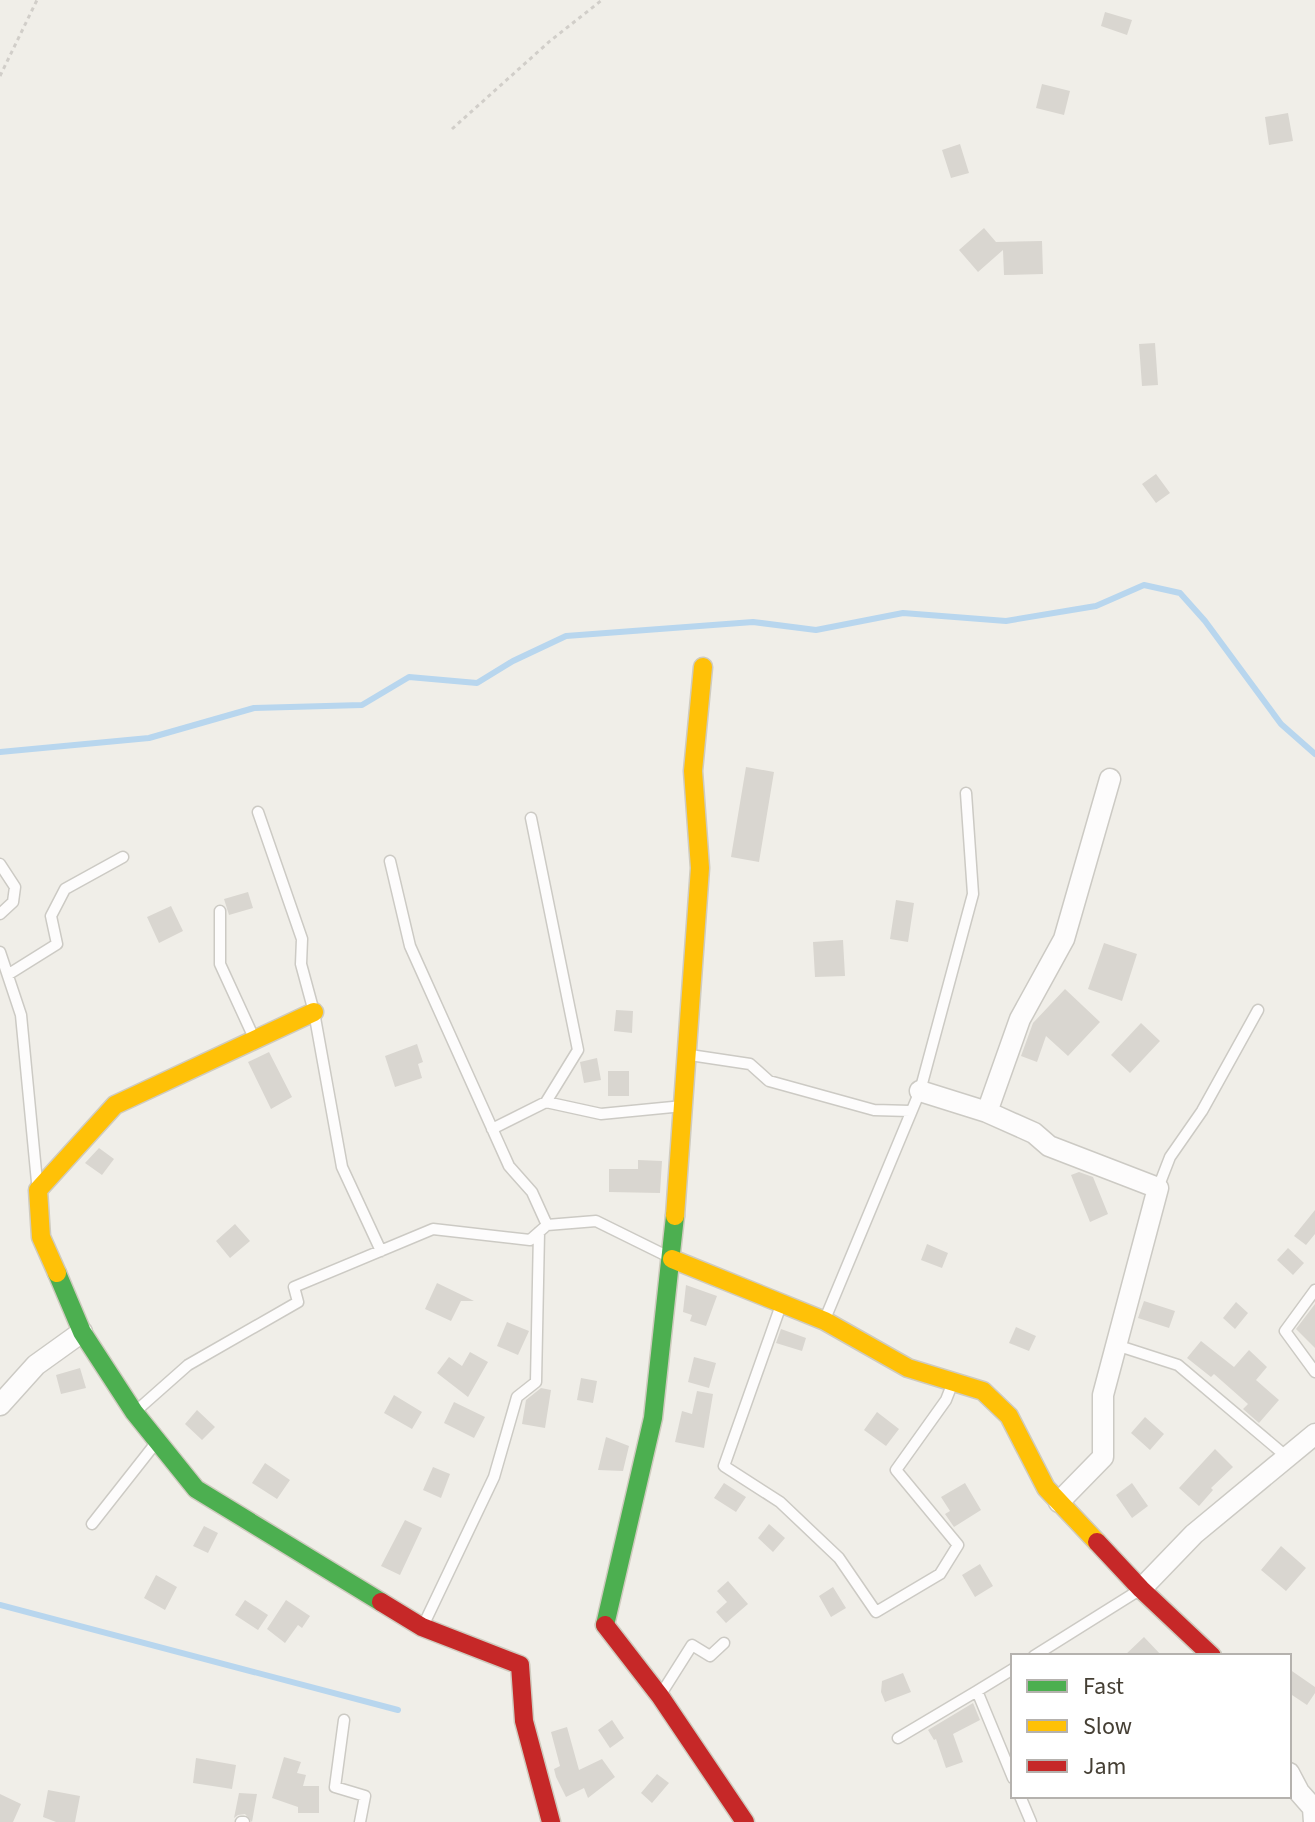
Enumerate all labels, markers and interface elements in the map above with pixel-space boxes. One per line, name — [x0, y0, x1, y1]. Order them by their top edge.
legend — [1011, 1654, 1291, 1798]
text: Fast — [1083, 1669, 1124, 1704]
text: Slow — [1083, 1709, 1132, 1744]
text: Jam — [1083, 1749, 1127, 1784]

